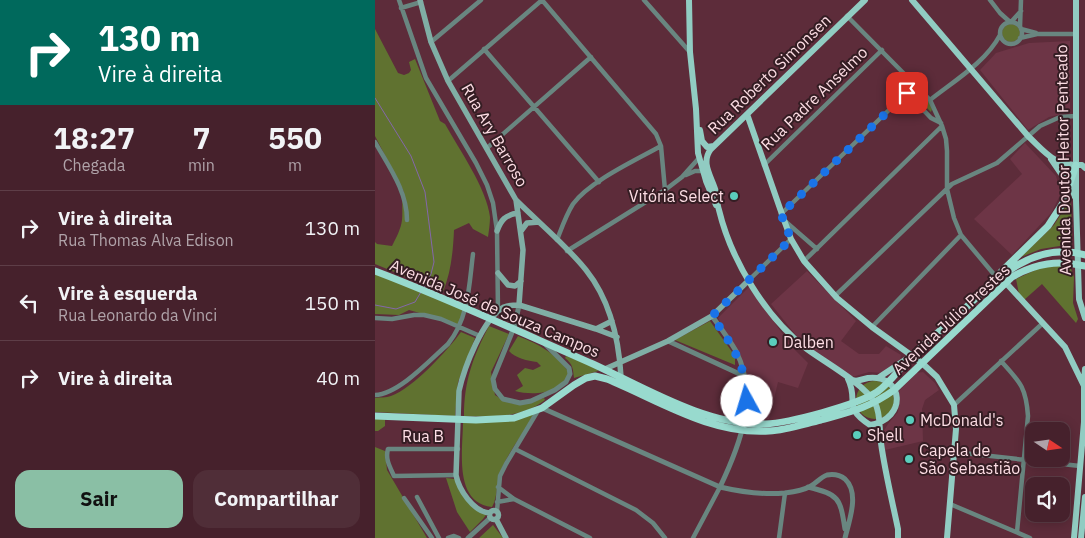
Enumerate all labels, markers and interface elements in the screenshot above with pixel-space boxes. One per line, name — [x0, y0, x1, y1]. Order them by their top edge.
street label: Rua Roberto Simonsen — [703, 10, 835, 138]
text: 130 m — [98, 15, 201, 61]
icon: right — [15, 20, 80, 85]
street label: Rua Padre Anselmo — [756, 42, 872, 154]
street label: Avenida Doutor Heitor Penteado — [1051, 44, 1075, 276]
text: Vire à direita — [98, 59, 222, 88]
pin — [886, 72, 928, 114]
icon: arrive — [893, 79, 921, 107]
street label: Rua Ary Barroso — [457, 80, 533, 190]
text: 18:27 — [53, 118, 135, 157]
text: 7 — [192, 118, 210, 157]
text: 550 — [268, 118, 322, 157]
text: Chegada — [63, 155, 125, 175]
text: min — [188, 155, 215, 175]
text: m — [288, 155, 302, 175]
place label: Vitória Select — [629, 186, 724, 206]
marker: Vitória Select — [728, 190, 740, 202]
text: Vire à direita — [58, 206, 173, 230]
icon: right — [15, 214, 43, 242]
text: 130 m — [305, 216, 360, 240]
text: Rua Thomas Alva Edison — [58, 230, 234, 250]
street label: Avenida José de Souza Campos — [387, 255, 603, 361]
street label: Avenida Júlio Prestes — [888, 259, 1014, 379]
text: Vire à esquerda — [58, 281, 198, 305]
icon: left — [15, 289, 43, 317]
text: 150 m — [305, 291, 360, 315]
text: Rua Leonardo da Vinci — [58, 305, 217, 325]
place label: Dalben — [783, 332, 834, 352]
marker: Dalben — [767, 336, 779, 348]
icon: right — [15, 364, 43, 392]
text: Vire à direita — [58, 366, 173, 390]
text: 40 m — [316, 366, 360, 390]
position arrow — [720, 374, 772, 426]
place label: McDonald's — [920, 410, 1004, 430]
marker: McDonald's — [904, 414, 916, 426]
north arrow — [1025, 422, 1070, 468]
map controls — [1025, 422, 1070, 522]
place label: Shell — [867, 425, 903, 445]
street label: Rua B — [402, 426, 444, 446]
marker: Shell — [851, 429, 863, 441]
place label: Capela de São Sebastião — [919, 440, 1020, 478]
marker: Capela de São Sebastião — [903, 453, 915, 465]
button: Sair — [15, 470, 183, 528]
button: Compartilhar — [193, 470, 360, 528]
button: sound — [1025, 477, 1070, 522]

